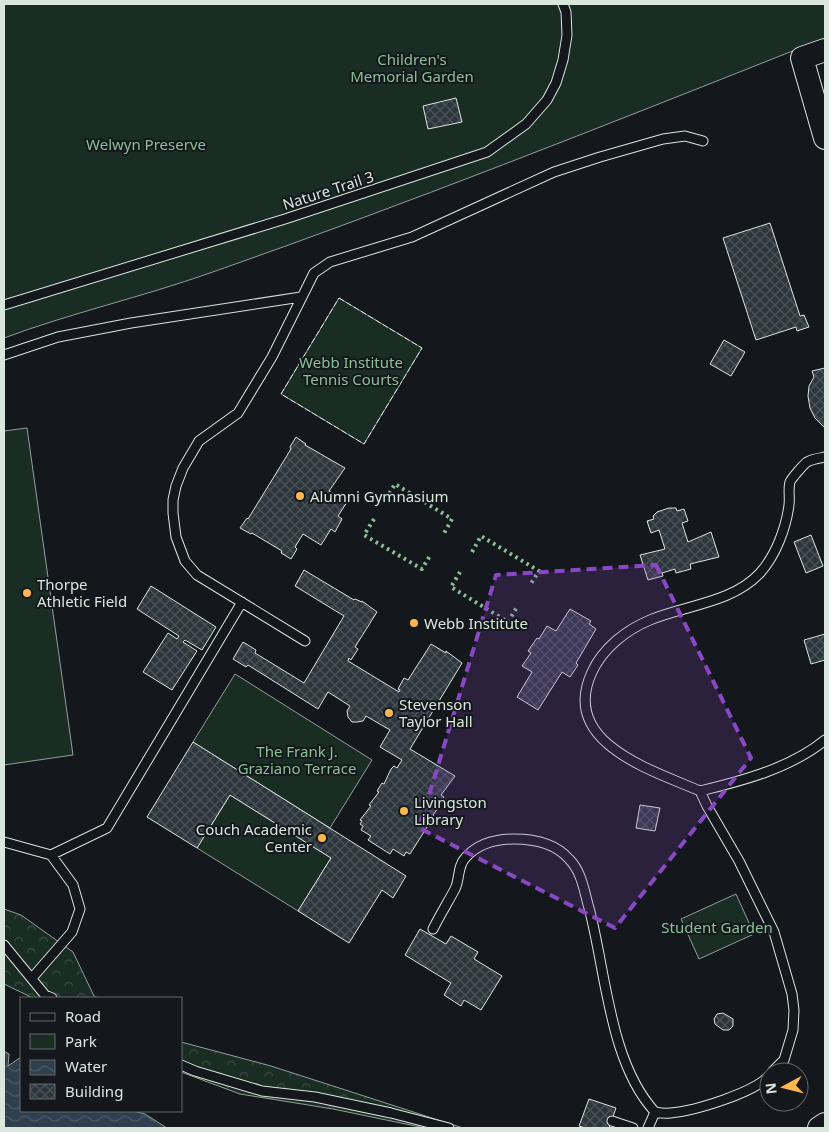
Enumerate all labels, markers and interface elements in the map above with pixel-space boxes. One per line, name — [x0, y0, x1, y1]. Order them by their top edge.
park label: Children's Memorial Garden — [350, 49, 474, 86]
park label: Welwyn Preserve — [86, 134, 206, 154]
street label: Nature Trail 3 — [280, 166, 376, 214]
park label: Webb Institute Tennis Courts — [299, 352, 403, 389]
place label: Alumni Gymnasium — [310, 486, 448, 506]
marker: Alumni Gymnasium — [294, 490, 306, 502]
place label: Thorpe Athletic Field — [37, 574, 127, 611]
marker: Thorpe Athletic Field — [21, 587, 33, 599]
place label: Webb Institute — [424, 613, 528, 633]
marker: Webb Institute — [408, 617, 420, 629]
place label: Stevenson Taylor Hall — [399, 694, 473, 731]
marker: Stevenson Taylor Hall — [383, 707, 395, 719]
park label: The Frank J. Graziano Terrace — [238, 741, 356, 778]
place label: Livingston Library — [414, 792, 487, 829]
marker: Livingston Library — [398, 805, 410, 817]
place label: Couch Academic Center — [196, 819, 312, 856]
marker: Couch Academic Center — [316, 832, 328, 844]
park label: Student Garden — [661, 917, 773, 937]
legend — [20, 997, 182, 1112]
text: Road — [65, 1006, 101, 1026]
text: Park — [65, 1031, 97, 1051]
text: Water — [65, 1056, 107, 1076]
north arrow — [759, 1062, 809, 1112]
text: Building — [65, 1081, 123, 1101]
text: N — [760, 1082, 781, 1095]

